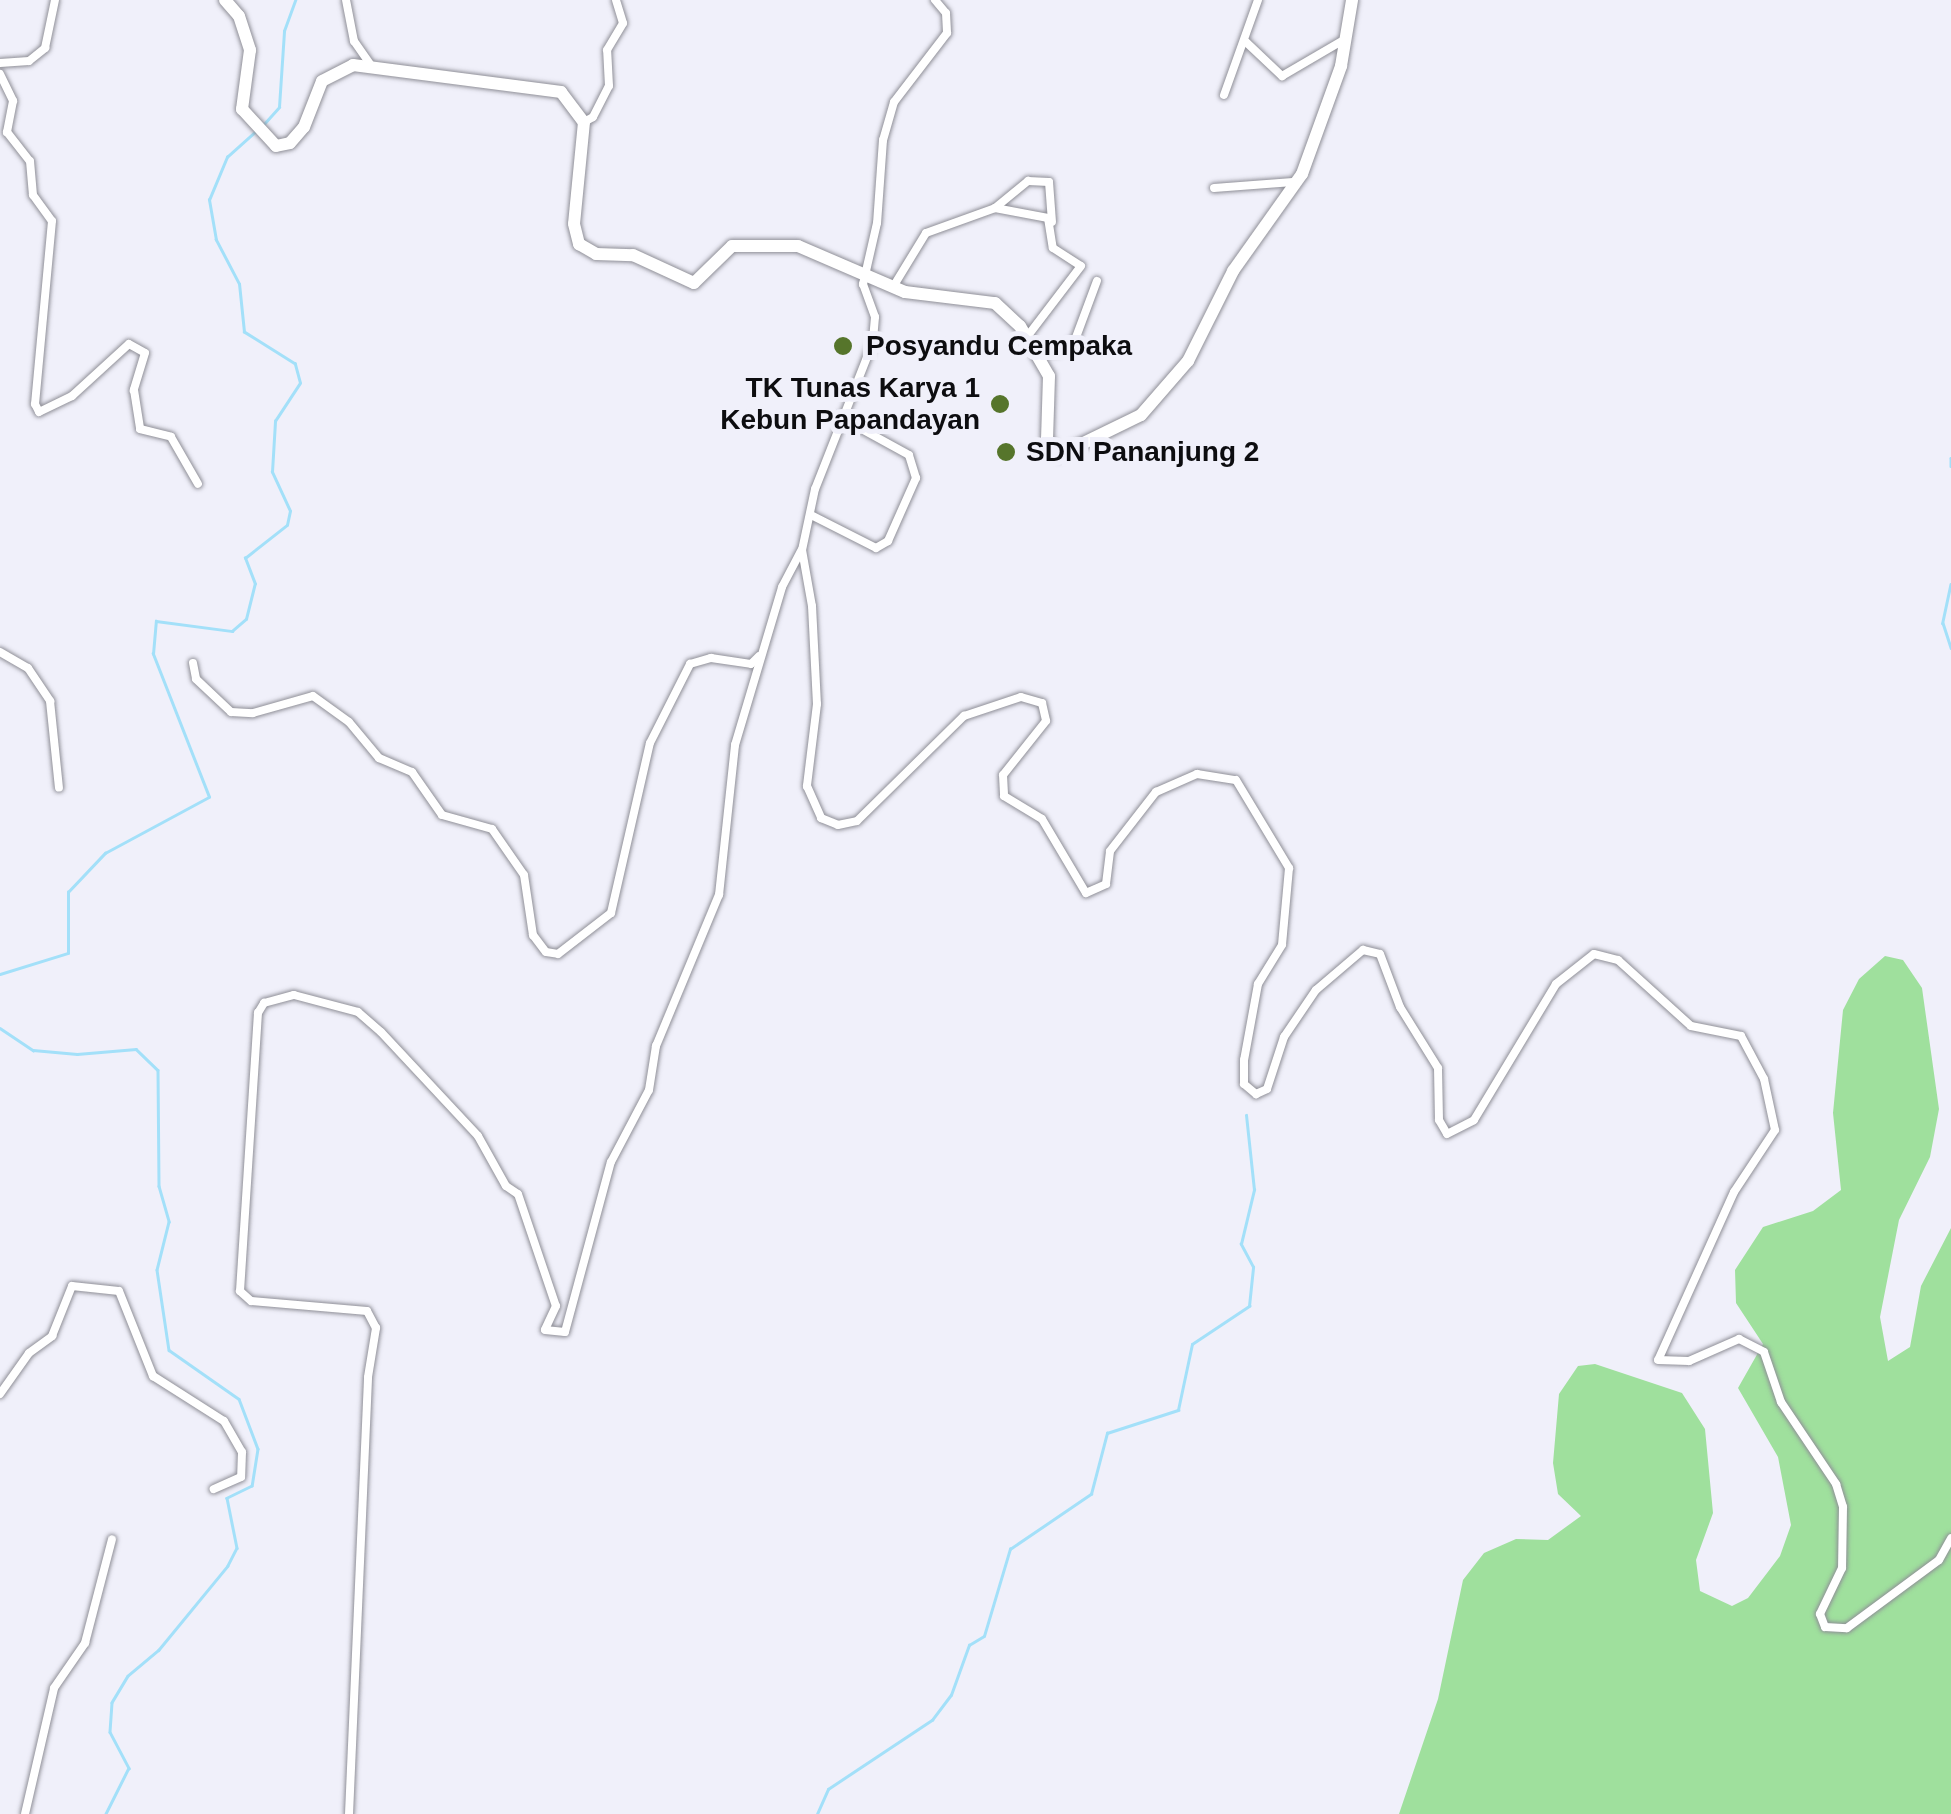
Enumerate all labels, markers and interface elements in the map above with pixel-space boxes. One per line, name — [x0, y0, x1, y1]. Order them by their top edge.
place label: Posyandu Cempaka — [866, 329, 1132, 363]
marker: Posyandu Cempaka — [830, 333, 856, 359]
place label: TK Tunas Karya 1 Kebun Papandayan — [720, 371, 980, 437]
marker: TK Tunas Karya 1 Kebun Papandayan — [989, 393, 1011, 415]
place label: SDN Pananjung 2 — [1026, 435, 1259, 469]
marker: SDN Pananjung 2 — [995, 441, 1017, 463]

